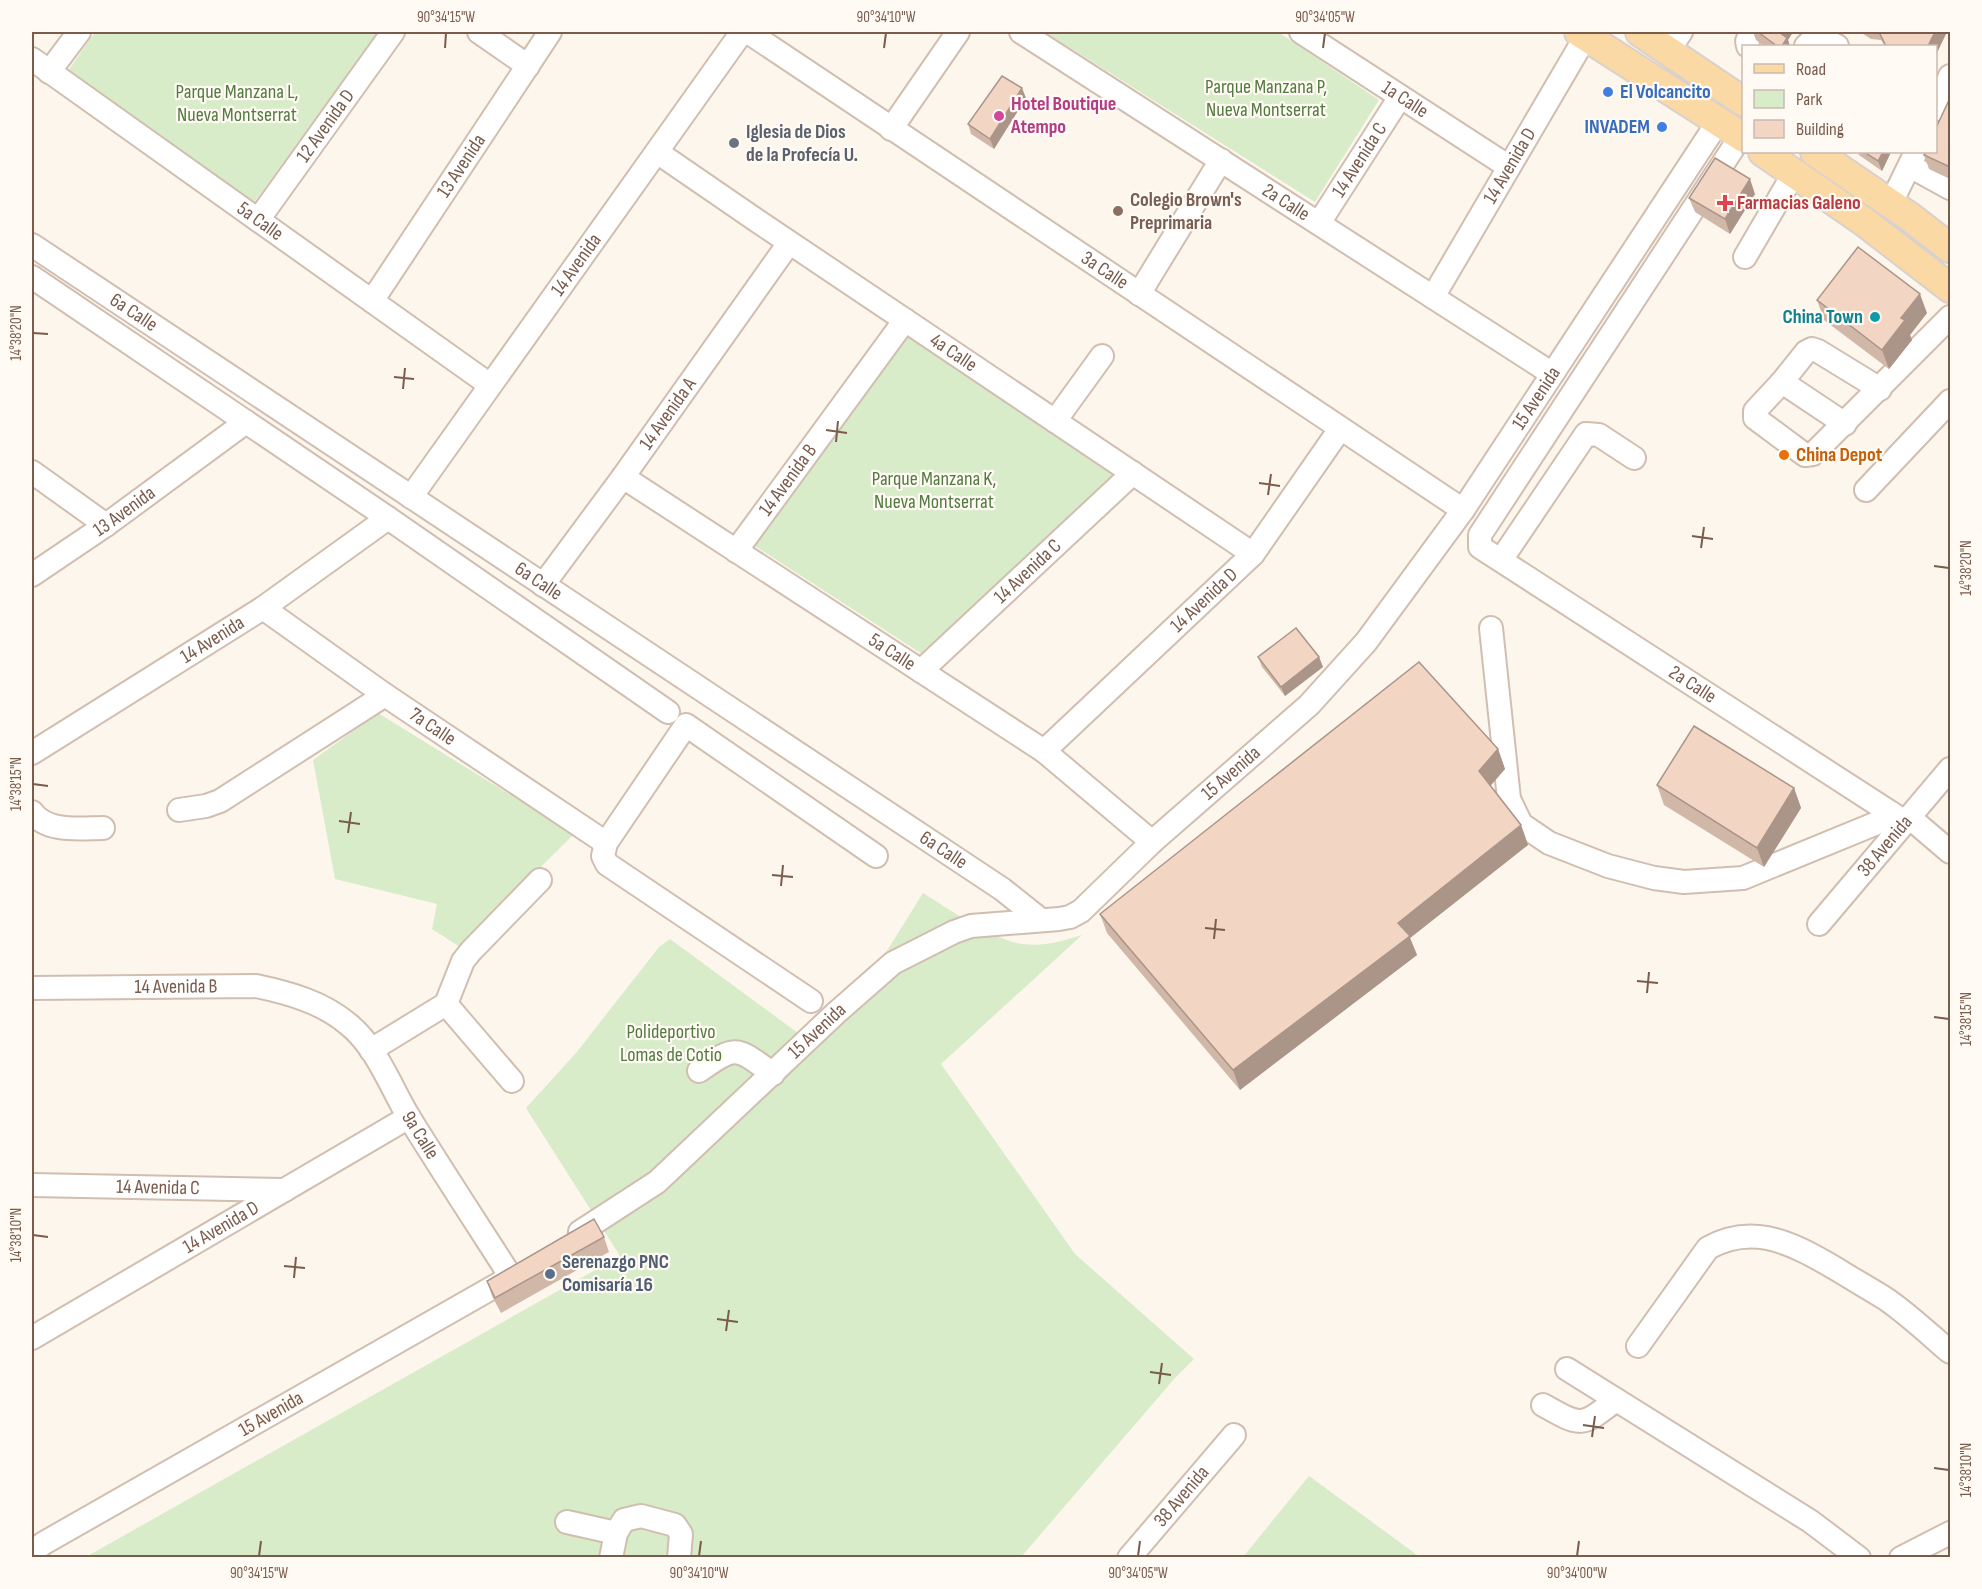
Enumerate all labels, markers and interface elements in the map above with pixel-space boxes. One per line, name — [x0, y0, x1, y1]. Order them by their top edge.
text: 90°34'15"W — [417, 8, 475, 27]
text: 90°34'10"W — [857, 8, 916, 27]
text: 90°34'05"W — [1295, 8, 1355, 27]
legend — [1742, 45, 1937, 153]
text: Road — [1796, 59, 1826, 80]
park label: Parque Manzana P, Nueva Montserrat — [1205, 75, 1327, 122]
street label: 1a Calle — [1377, 76, 1433, 123]
park label: Parque Manzana L, Nueva Montserrat — [176, 80, 299, 127]
place label: El Volcancito — [1620, 80, 1711, 104]
street label: 12 Avenida D — [291, 85, 360, 167]
marker: El Volcancito — [1601, 85, 1615, 99]
text: Park — [1796, 89, 1822, 110]
place label: Hotel Boutique Atempo — [1010, 92, 1116, 139]
marker: Hotel Boutique Atempo — [992, 109, 1006, 123]
place label: INVADEM — [1585, 115, 1650, 139]
street label: 14 Avenida C — [1327, 118, 1392, 202]
text: Building — [1796, 119, 1844, 140]
place label: Iglesia de Dios de la Profecía U. — [746, 120, 858, 167]
marker: INVADEM — [1655, 120, 1669, 134]
street label: 14 Avenida D — [1478, 124, 1541, 208]
street label: 13 Avenida — [432, 130, 491, 202]
marker: Iglesia de Dios de la Profecía U. — [727, 136, 741, 150]
street label: 2a Calle — [1258, 178, 1314, 227]
place label: Colegio Brown's Preprimaria — [1130, 188, 1242, 235]
place label: Farmacias Galeno — [1737, 191, 1861, 215]
marker: Farmacias Galeno — [1718, 196, 1732, 210]
street label: 5a Calle — [232, 197, 288, 246]
marker: Colegio Brown's Preprimaria — [1111, 204, 1125, 218]
street label: 14 Avenida — [546, 229, 607, 301]
street label: 3a Calle — [1076, 246, 1133, 295]
street label: 6a Calle — [105, 288, 162, 337]
text: 14°38'20"N — [7, 305, 26, 361]
place label: China Town — [1782, 305, 1863, 329]
marker: China Town — [1868, 310, 1882, 324]
street label: 4a Calle — [925, 328, 982, 377]
street label: 15 Avenida — [1507, 362, 1566, 434]
street label: 14 Avenida A — [634, 373, 702, 454]
street label: 14 Avenida B — [754, 439, 822, 521]
place label: China Depot — [1796, 443, 1883, 467]
marker: China Depot — [1777, 448, 1791, 462]
park label: Parque Manzana K, Nueva Montserrat — [872, 467, 996, 514]
street label: 13 Avenida — [89, 481, 160, 542]
street label: 14 Avenida C — [989, 534, 1067, 609]
text: 14°38'20"N — [1957, 540, 1976, 596]
street label: 6a Calle — [510, 557, 567, 606]
street label: 14 Avenida D — [1165, 563, 1243, 638]
street label: 14 Avenida — [176, 611, 249, 669]
street label: 5a Calle — [864, 628, 920, 676]
street label: 2a Calle — [1664, 660, 1721, 709]
street label: 7a Calle — [405, 703, 460, 751]
street label: 15 Avenida — [1196, 741, 1265, 805]
text: 14°38'15"N — [7, 757, 26, 811]
street label: 38 Avenida — [1852, 811, 1917, 882]
street label: 6a Calle — [915, 826, 972, 875]
street label: 14 Avenida B — [134, 974, 218, 999]
text: 14°38'15"N — [1957, 992, 1976, 1046]
street label: 15 Avenida — [783, 998, 851, 1064]
park label: Polideportivo Lomas de Cotio — [620, 1020, 722, 1067]
street label: 9a Calle — [396, 1107, 444, 1164]
street label: 14 Avenida C — [116, 1175, 200, 1200]
street label: 14 Avenida D — [179, 1196, 263, 1259]
text: 14°38'10"N — [7, 1208, 26, 1262]
place label: Serenazgo PNC Comisaría 16 — [562, 1250, 669, 1297]
marker: Serenazgo PNC Comisaría 16 — [543, 1267, 557, 1281]
street label: 15 Avenida — [234, 1386, 308, 1442]
text: 14°38'10"N — [1957, 1443, 1976, 1497]
street label: 38 Avenida — [1149, 1461, 1214, 1532]
text: 90°34'15"W — [230, 1564, 288, 1583]
text: 90°34'10"W — [670, 1564, 729, 1583]
text: 90°34'05"W — [1108, 1564, 1168, 1583]
text: 90°34'00"W — [1547, 1564, 1607, 1583]

